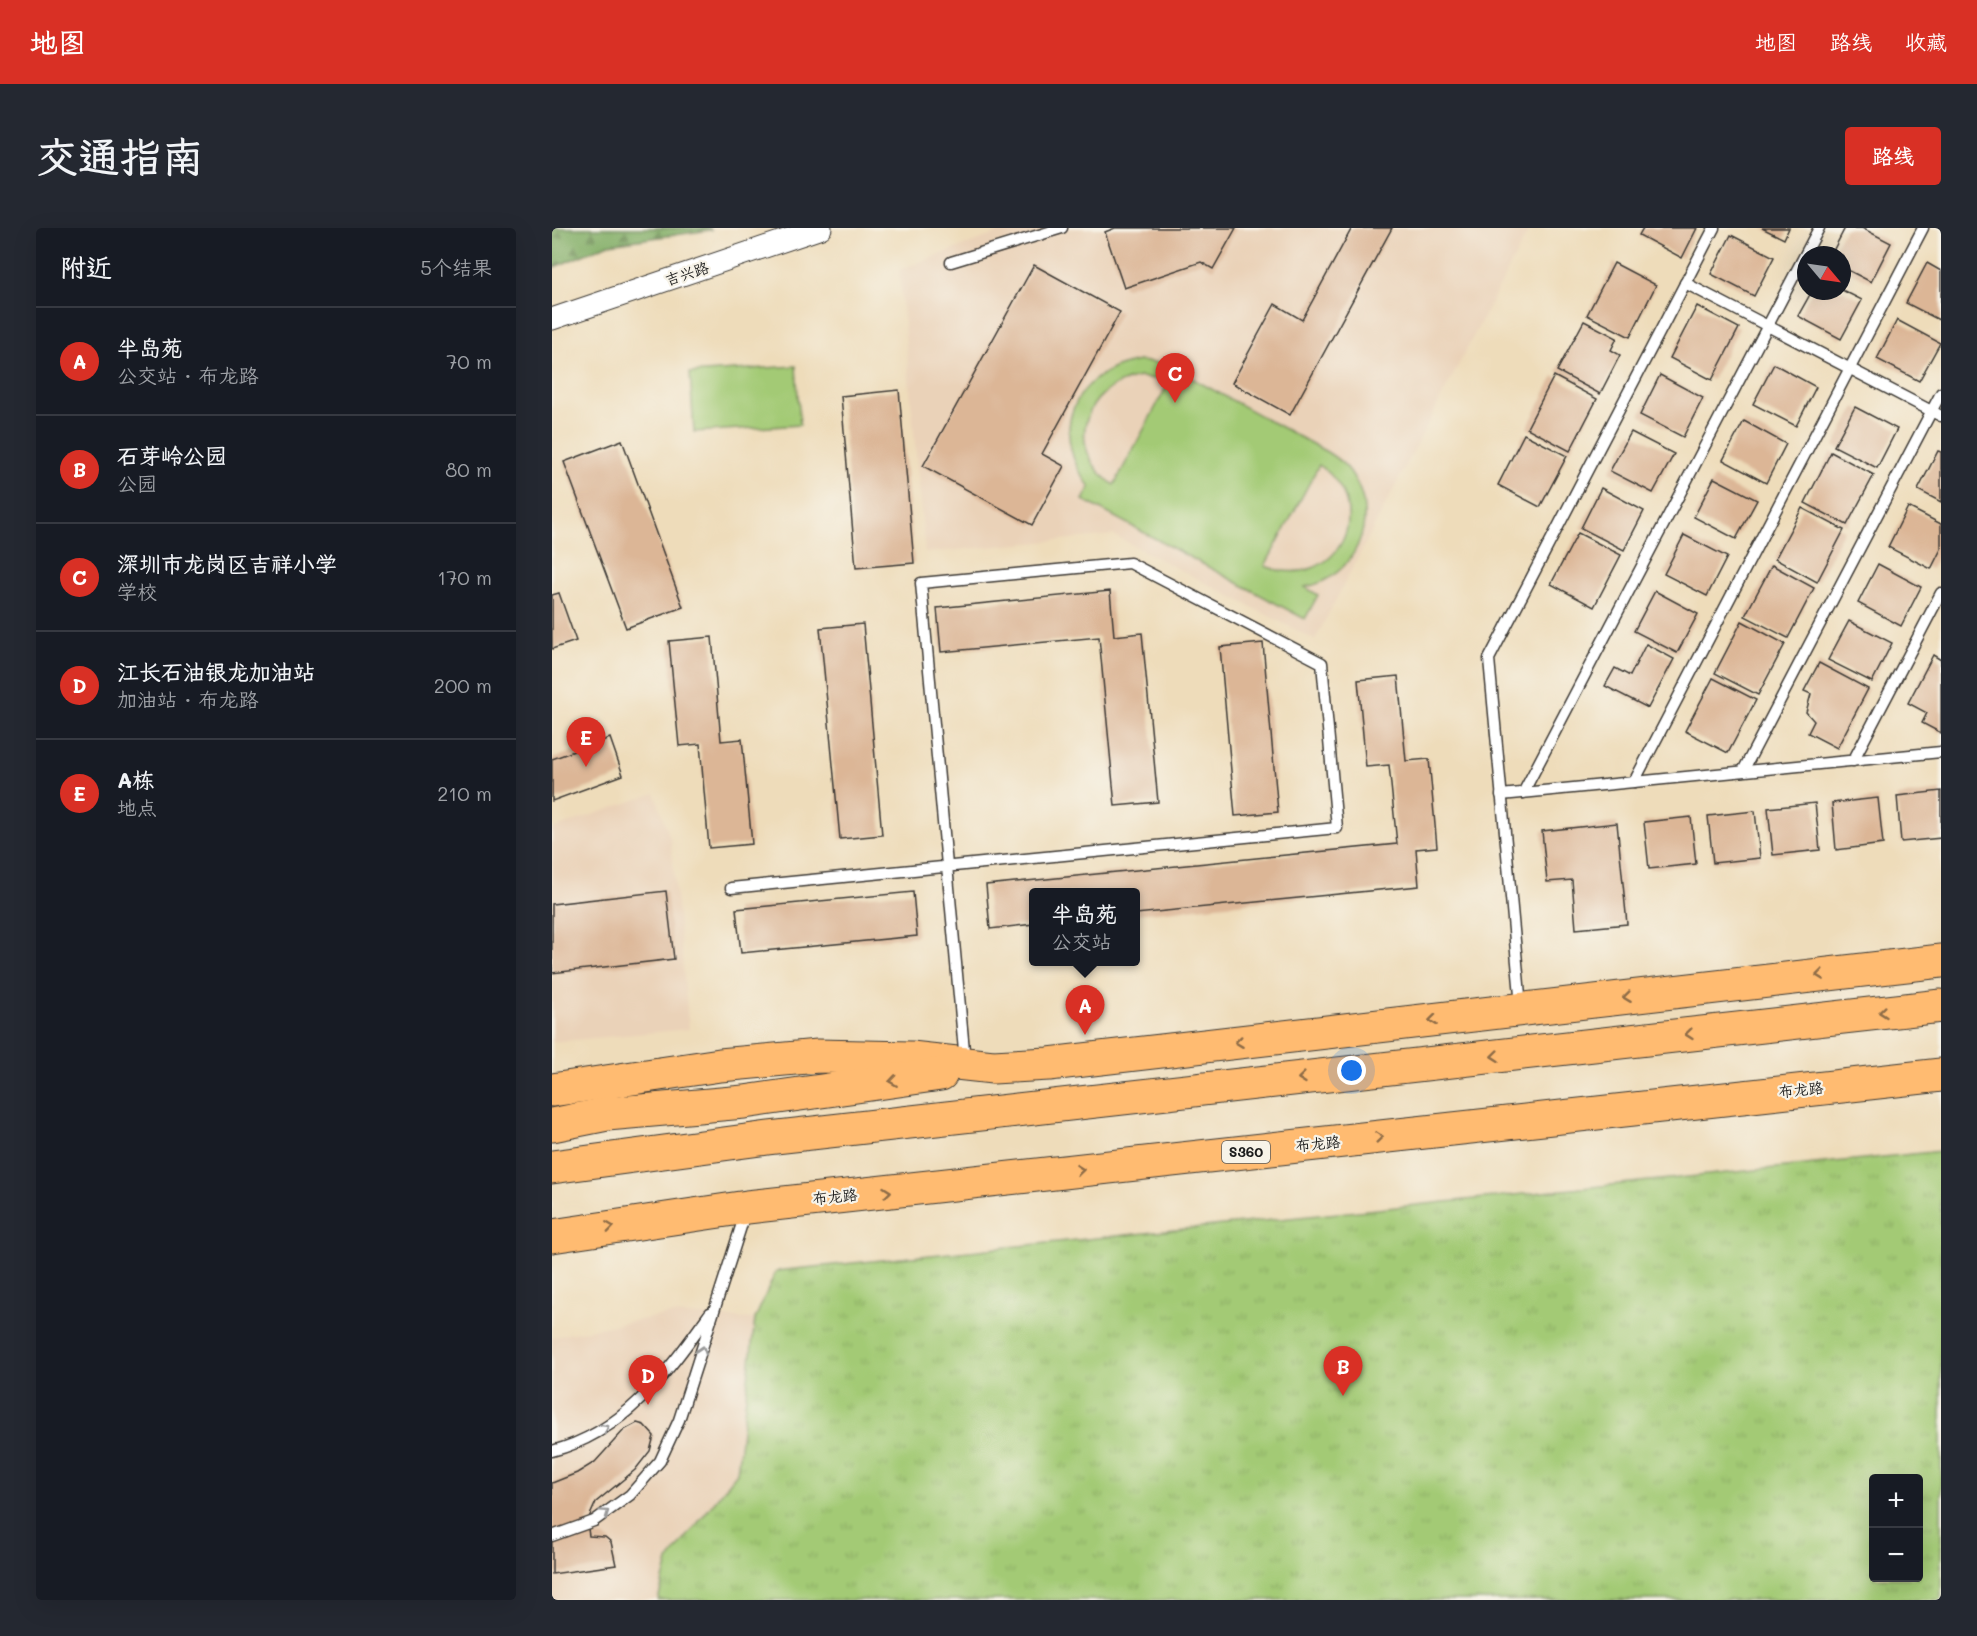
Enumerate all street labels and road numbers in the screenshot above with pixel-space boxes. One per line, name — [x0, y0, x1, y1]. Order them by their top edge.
street label: 吉兴路 — [662, 257, 711, 290]
street label: 布龙路 — [1777, 1077, 1824, 1101]
street label: 布龙路 — [1294, 1131, 1341, 1155]
road number: S360 — [1222, 1141, 1270, 1163]
street label: 布龙路 — [811, 1184, 858, 1208]

